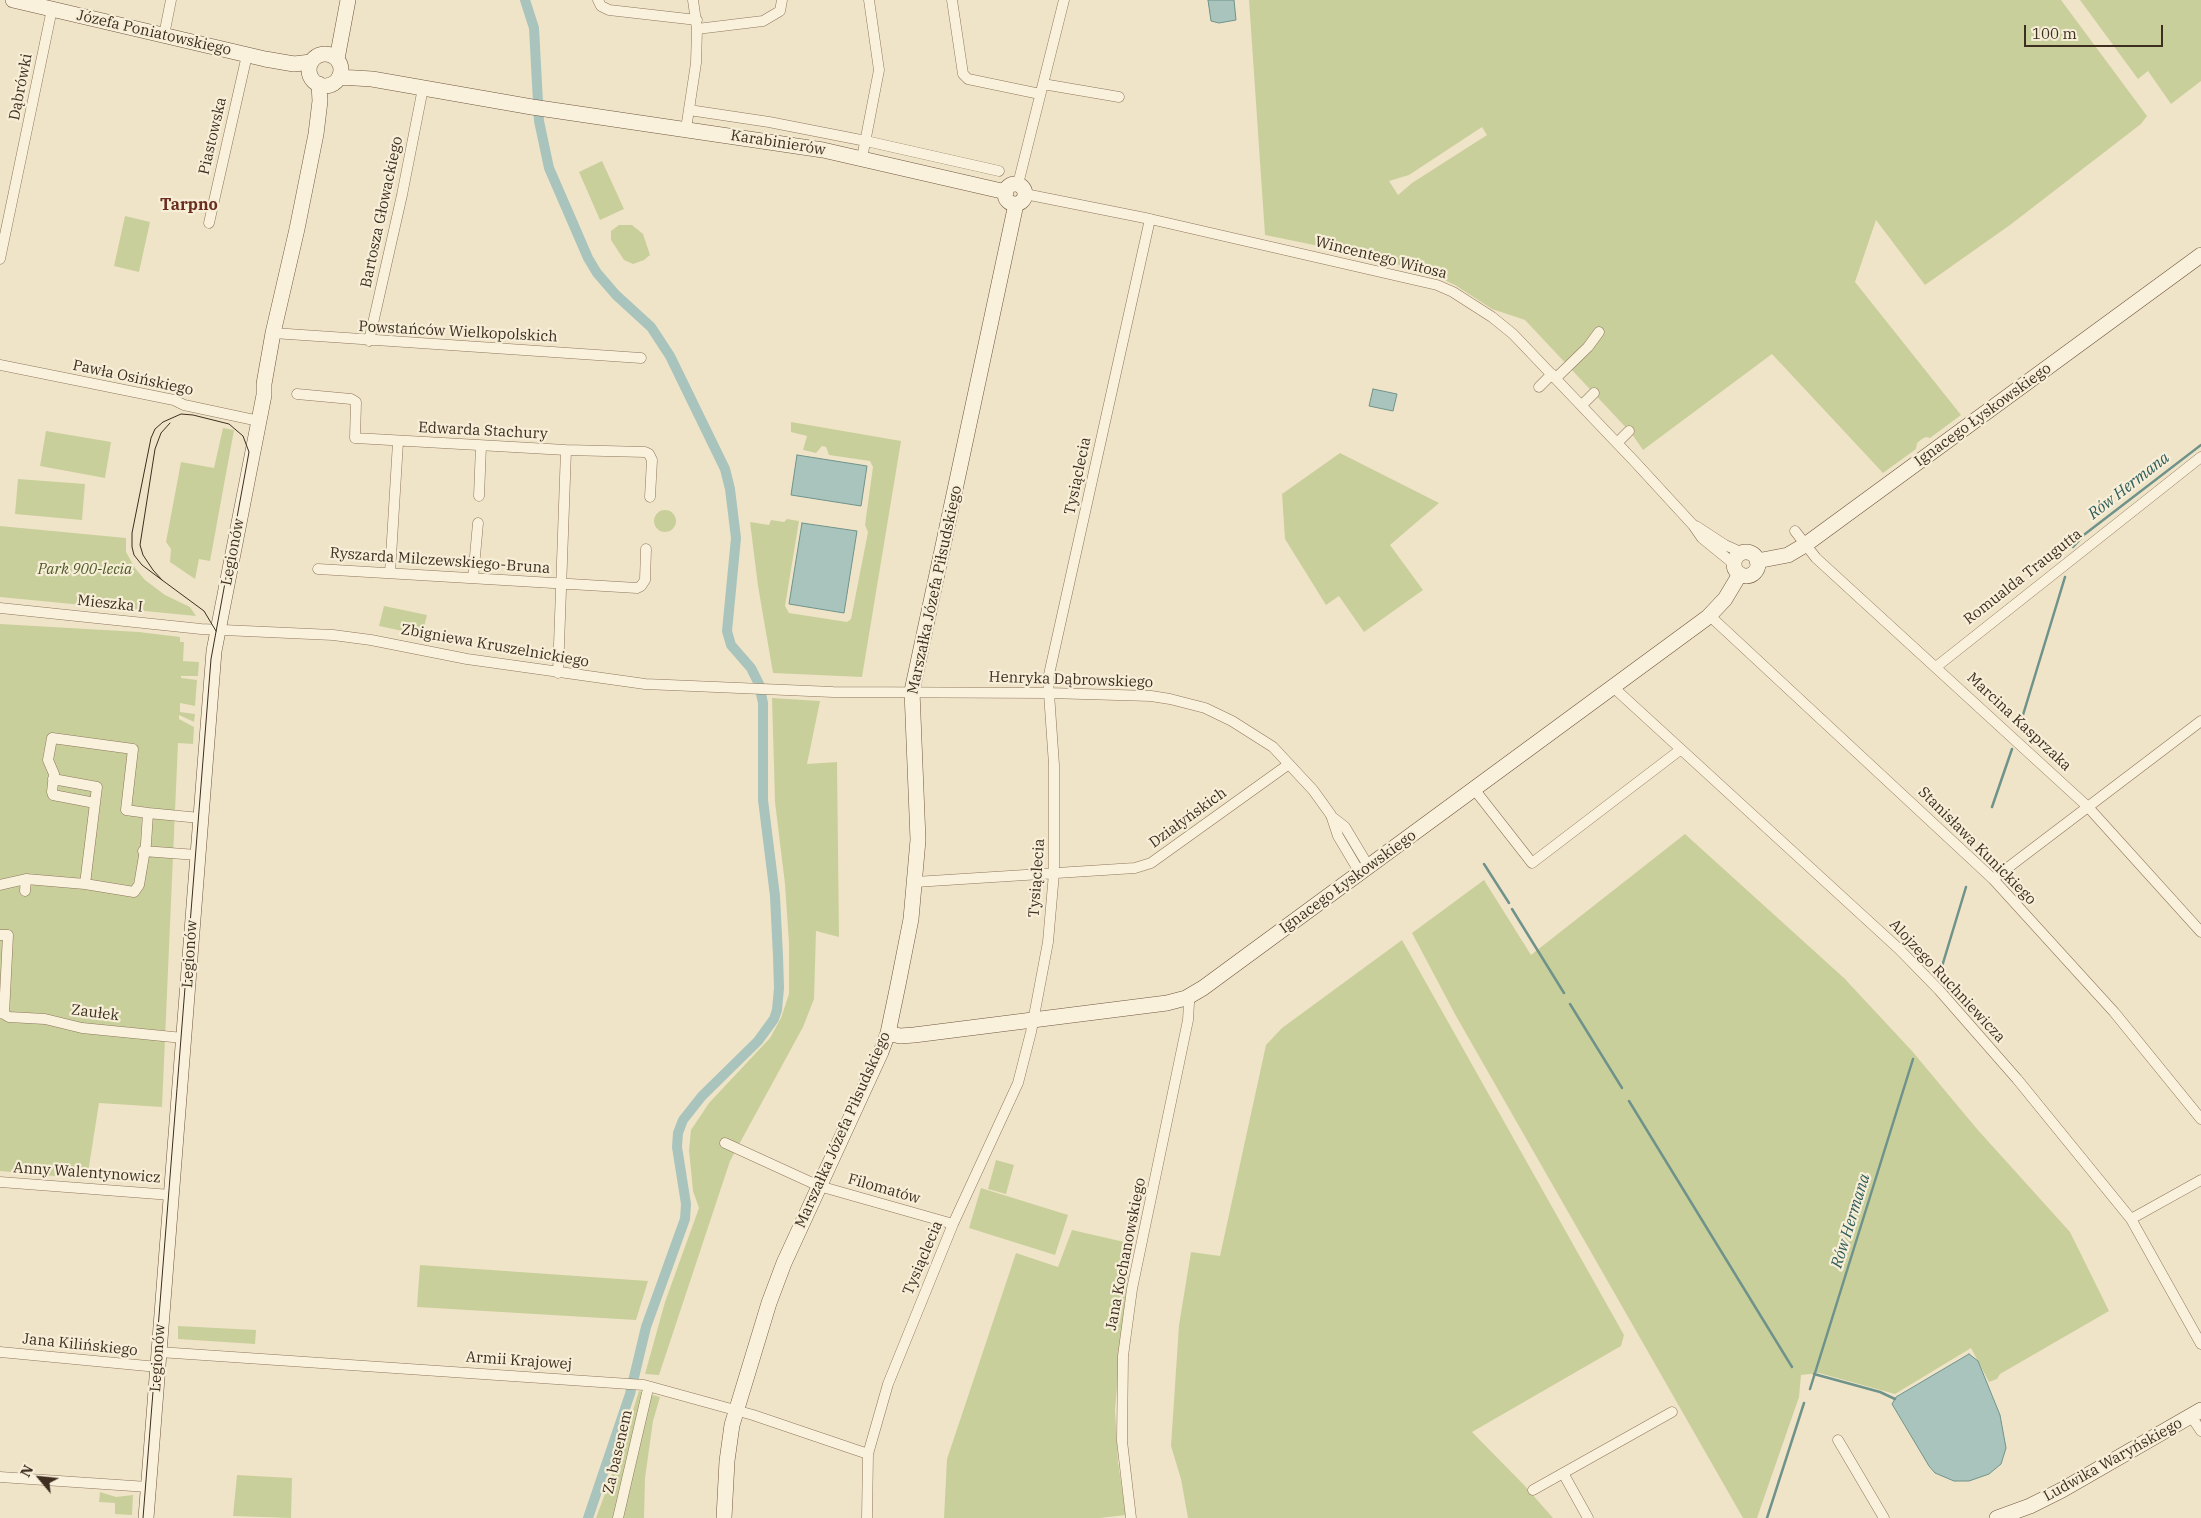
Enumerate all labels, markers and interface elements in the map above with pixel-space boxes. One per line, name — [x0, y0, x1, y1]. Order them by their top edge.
street label: Józefa Poniatowskiego — [75, 6, 233, 60]
scale bar — [2026, 15, 2165, 47]
text: 100 m — [2032, 24, 2077, 43]
street label: Dąbrówki — [6, 52, 36, 122]
street label: Piastowska — [195, 95, 231, 177]
street label: Karabinierów — [729, 127, 827, 159]
street label: Bartosza Głowackiego — [357, 135, 407, 289]
district label: Tarpno — [160, 195, 218, 215]
street label: Wincentego Witosa — [1313, 233, 1449, 283]
street label: Powstańców Wielkopolskich — [358, 318, 558, 346]
street label: Pawła Osińskiego — [71, 356, 195, 400]
street label: Ignacego Łyskowskiego — [1911, 359, 2055, 471]
street label: Edwarda Stachury — [418, 419, 548, 443]
street label: Tysiąclecia — [1061, 436, 1095, 516]
water label: Rów Hermana — [2085, 448, 2173, 524]
street label: Marszałka Józefa Piłsudskiego — [904, 484, 966, 696]
street label: Legionów — [218, 517, 248, 587]
street label: Romualda Traugutta — [1960, 525, 2086, 629]
street label: Ryszarda Milczewskiego-Bruna — [329, 544, 551, 578]
park label: Park 900-lecia — [38, 561, 132, 579]
street label: Mieszka I — [76, 592, 144, 616]
street label: Zbigniewa Kruszelnickiego — [399, 621, 591, 671]
street label: Henryka Dąbrowskiego — [988, 668, 1154, 692]
street label: Marcina Kasprzaka — [1963, 669, 2075, 775]
street label: Stanisława Kunickiego — [1914, 783, 2040, 909]
street label: Działyńskich — [1146, 784, 1230, 852]
street label: Ignacego Łyskowskiego — [1276, 826, 1420, 938]
street label: Tysiąclecia — [1025, 838, 1049, 918]
street label: Alojzego Ruchniewicza — [1885, 916, 2009, 1046]
street label: Legionów — [179, 920, 201, 988]
street label: Zaułek — [70, 1001, 120, 1025]
street label: Marszałka Józefa Piłsudskiego — [791, 1029, 895, 1231]
street label: Anny Walentynowicz — [13, 1159, 161, 1187]
street label: Filomatów — [846, 1170, 922, 1208]
water label: Rów Hermana — [1828, 1171, 1874, 1271]
street label: Jana Kochanowskiego — [1102, 1176, 1150, 1332]
street label: Tysiąclecia — [899, 1218, 947, 1298]
street label: Legionów — [147, 1324, 169, 1392]
street label: Jana Kilińskiego — [22, 1330, 138, 1360]
street label: Armii Krajowej — [465, 1348, 573, 1374]
street label: Za basenem — [600, 1408, 636, 1496]
street label: Ludwika Waryńskiego — [2040, 1414, 2186, 1506]
north arrow — [15, 1453, 65, 1503]
text: N — [16, 1462, 37, 1480]

